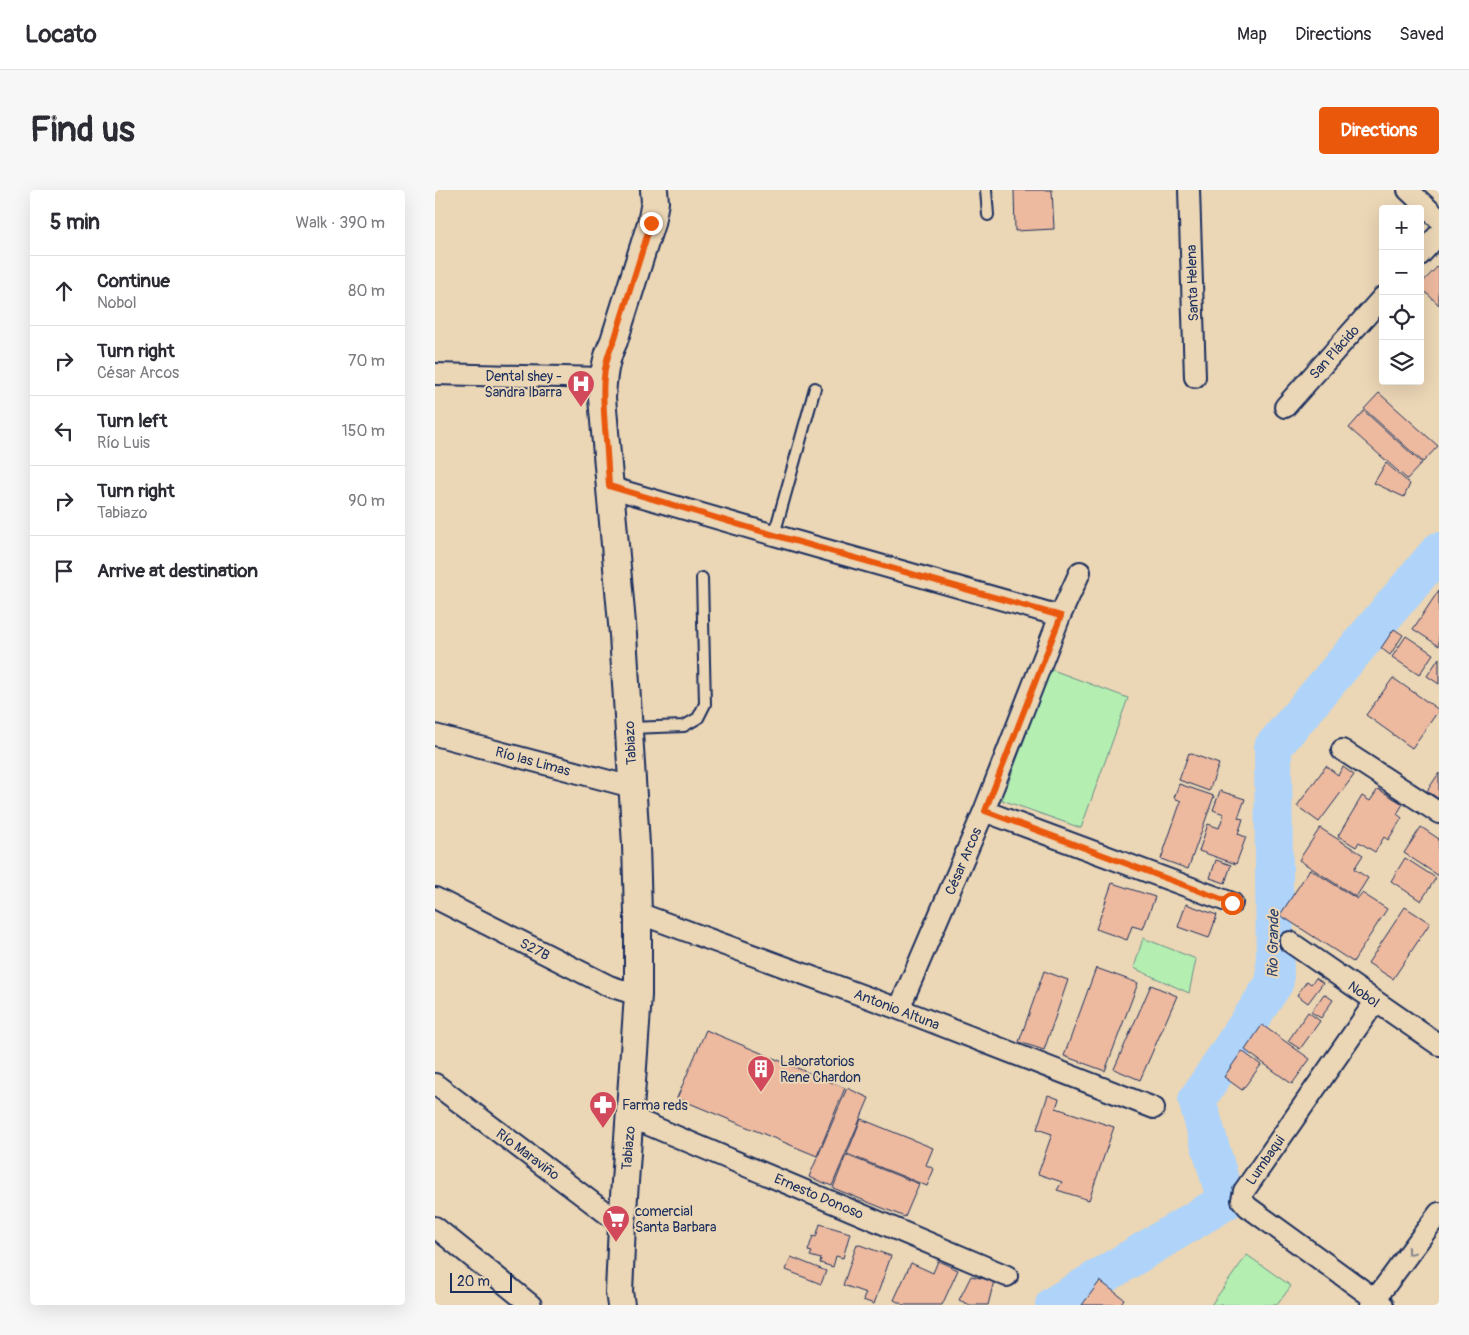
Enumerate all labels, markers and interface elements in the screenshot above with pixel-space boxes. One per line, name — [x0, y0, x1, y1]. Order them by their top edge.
text: Locato — [25, 20, 97, 49]
text: Map — [1237, 23, 1267, 46]
text: Directions — [1295, 23, 1371, 46]
text: Saved — [1399, 23, 1444, 46]
button: Directions — [1319, 107, 1439, 154]
text: Find us — [30, 108, 135, 152]
map controls — [1379, 205, 1424, 385]
button: + — [1379, 205, 1424, 250]
text: 5 min — [50, 209, 100, 236]
route end — [640, 212, 663, 235]
text: Walk · 390 m — [296, 213, 385, 233]
street label: Santa Helena — [1183, 244, 1202, 322]
button: − — [1379, 250, 1424, 295]
text: Continue — [97, 269, 170, 293]
icon: ahead — [50, 277, 78, 305]
text: 80 m — [348, 281, 385, 301]
text: Nobol — [97, 293, 137, 313]
button: locate — [1379, 295, 1424, 340]
street label: San Plácido — [1306, 322, 1363, 383]
text: Turn right — [97, 339, 175, 363]
button: layers — [1379, 340, 1424, 385]
icon: right — [50, 347, 78, 375]
text: 70 m — [348, 351, 385, 371]
text: César Arcos — [97, 363, 179, 383]
place label: Dental shey - Sandra Ibarra — [485, 368, 562, 401]
hospital icon: Dental shey - Sandra Ibarra — [566, 369, 596, 408]
text: Turn left — [97, 409, 167, 433]
icon: left — [50, 417, 78, 445]
text: 150 m — [341, 421, 385, 441]
text: Río Luis — [97, 433, 150, 453]
text: Turn right — [97, 479, 175, 503]
icon: right — [50, 487, 78, 515]
text: 90 m — [348, 491, 385, 511]
text: Tabiazo — [97, 503, 147, 523]
icon: arrive — [50, 557, 78, 585]
text: Arrive at destination — [97, 559, 258, 583]
street label: Tabiazo — [621, 720, 640, 765]
street label: Río las Limas — [493, 743, 573, 780]
street label: César Arcos — [942, 824, 986, 898]
route start — [1221, 892, 1244, 915]
water label: Rio Grande — [1263, 908, 1284, 978]
street label: S27B — [517, 935, 553, 964]
street label: Nobol — [1345, 977, 1383, 1011]
street label: Antonio Altuna — [852, 985, 942, 1034]
place label: Laboratorios Rene Chardon — [780, 1053, 861, 1086]
building icon: Laboratorios Rene Chardon — [746, 1054, 776, 1093]
pharmacy icon: Farma reds — [588, 1090, 618, 1129]
place label: Farma reds — [622, 1097, 689, 1114]
street label: Río Maraviño — [493, 1125, 563, 1184]
street label: Tabiazo — [618, 1125, 639, 1171]
street label: Lumbaqui — [1242, 1132, 1289, 1188]
street label: Ernesto Donoso — [772, 1170, 866, 1223]
place label: comercial Santa Barbara — [635, 1203, 717, 1236]
supermarket icon: comercial Santa Barbara — [601, 1204, 631, 1243]
one-way arrow — [1407, 1246, 1416, 1256]
scale bar — [450, 1270, 513, 1293]
text: 20 m — [457, 1273, 490, 1290]

